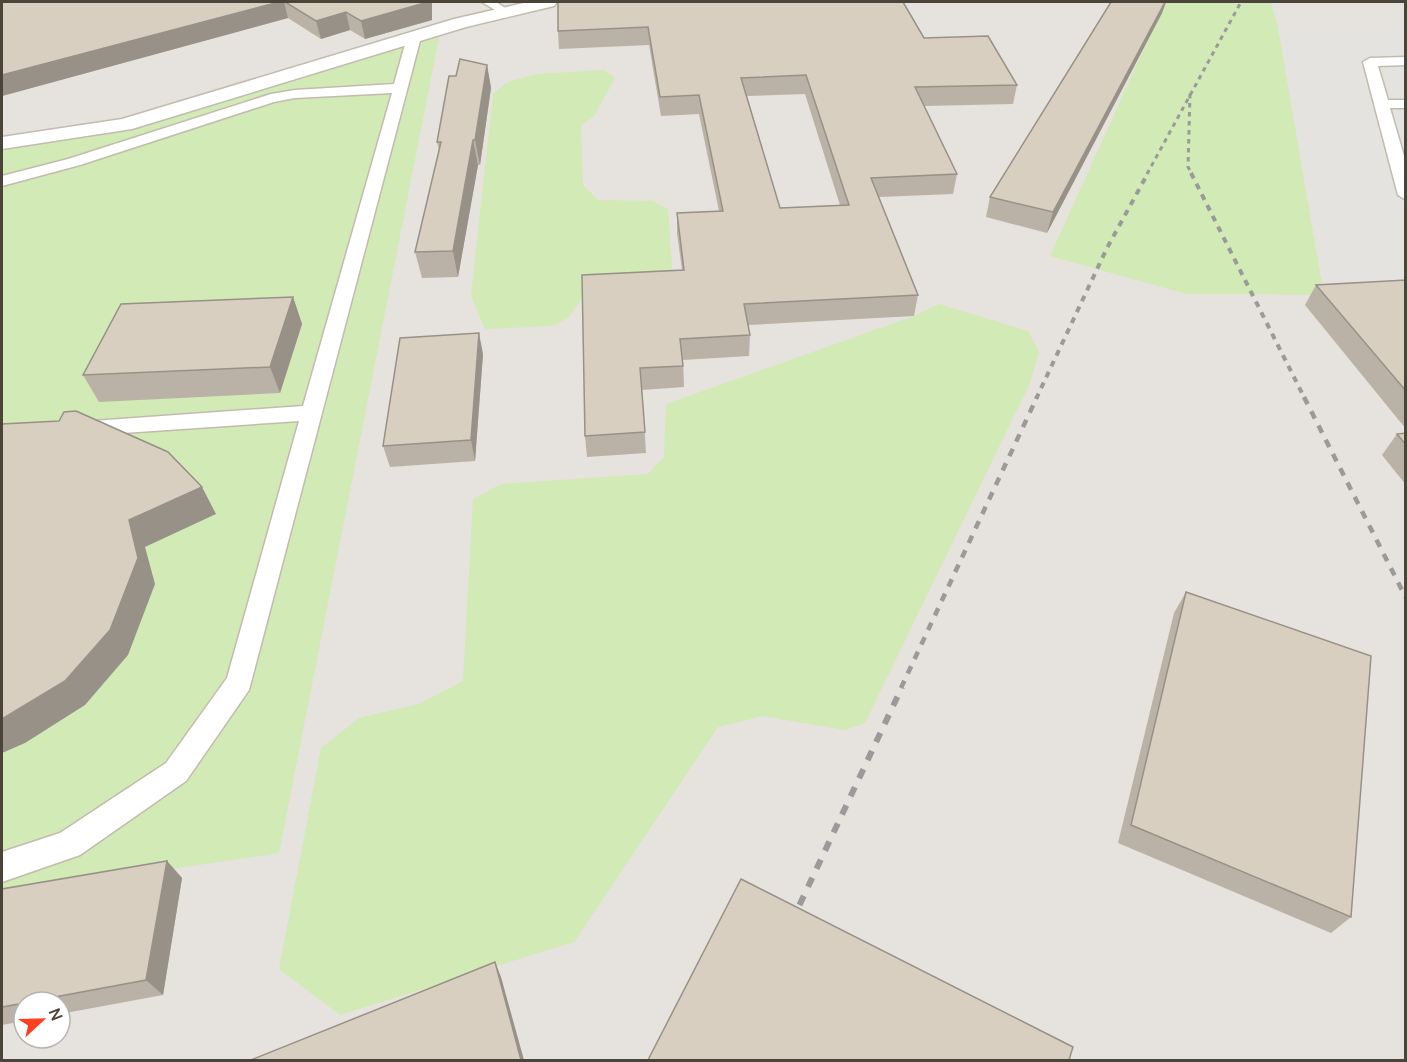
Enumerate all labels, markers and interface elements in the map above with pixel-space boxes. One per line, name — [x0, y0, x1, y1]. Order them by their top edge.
north arrow — [12, 990, 72, 1050]
text: N — [44, 1005, 68, 1024]

